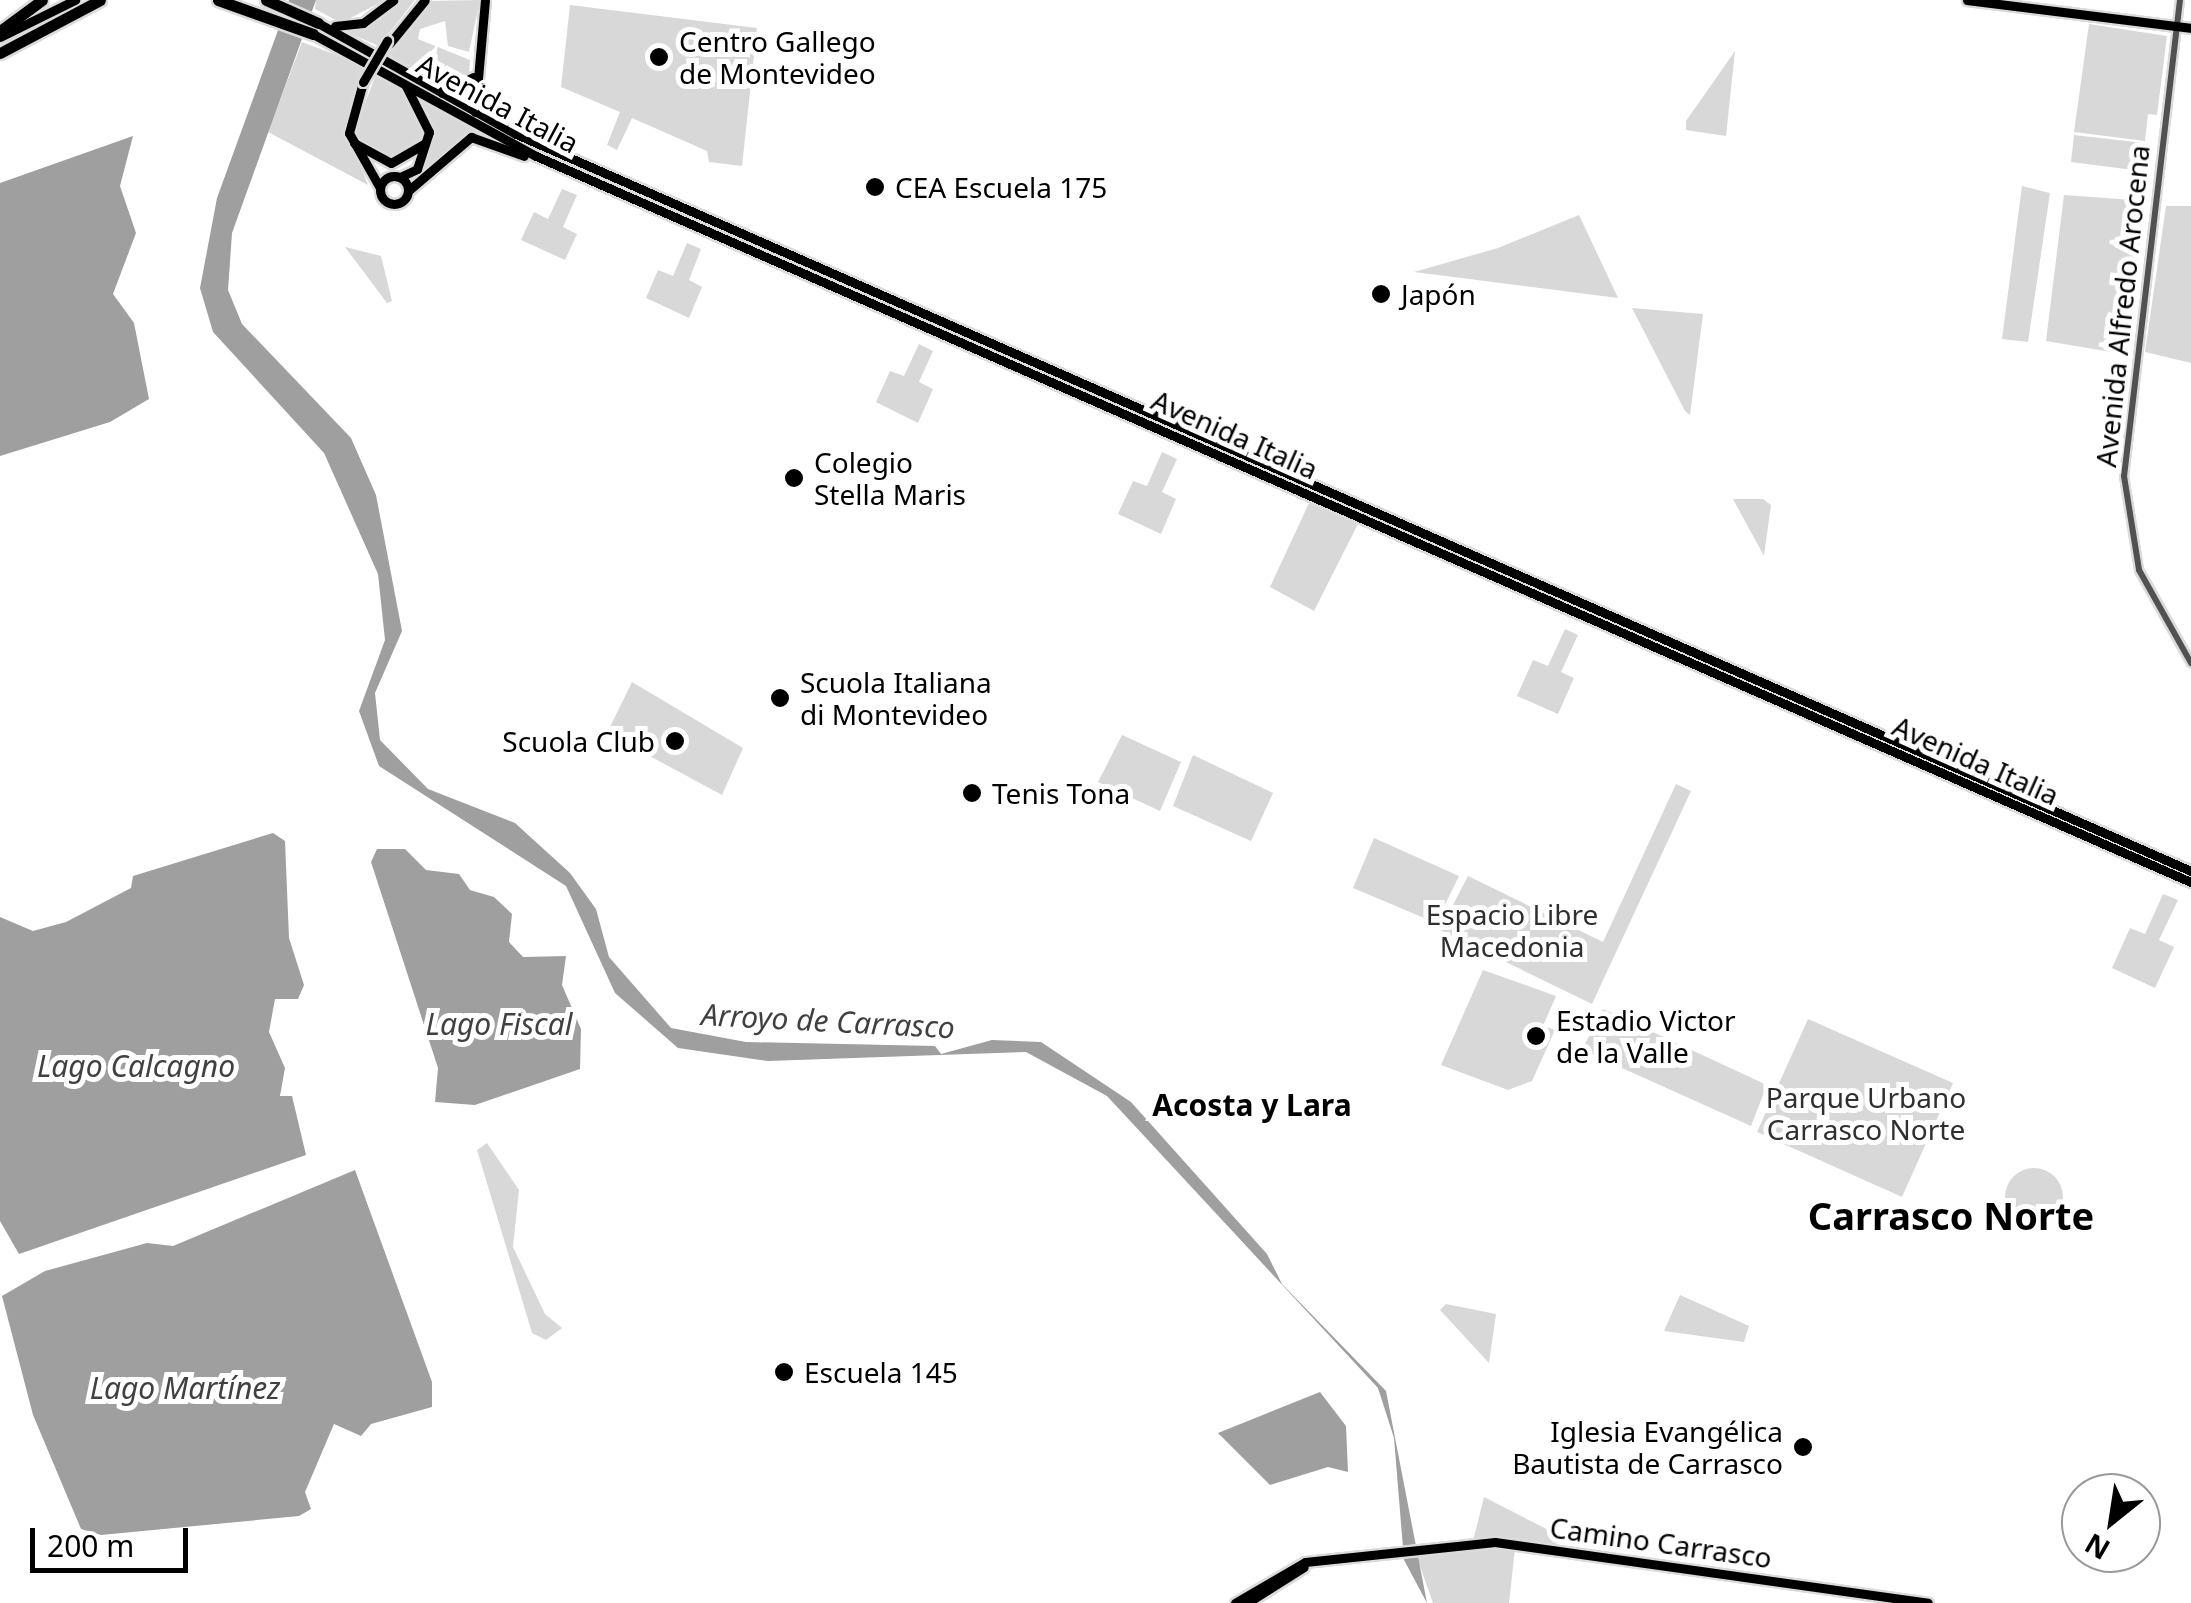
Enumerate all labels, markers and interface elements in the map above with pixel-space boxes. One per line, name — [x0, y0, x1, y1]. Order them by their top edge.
place label: Centro Gallego de Montevideo — [679, 24, 876, 90]
street label: Avenida Italia — [411, 46, 585, 160]
marker: Centro Gallego de Montevideo — [648, 46, 670, 68]
street label: Avenida Alfredo Arocena — [2088, 143, 2156, 469]
place label: CEA Escuela 175 — [895, 170, 1107, 204]
marker: CEA Escuela 175 — [864, 176, 886, 198]
place label: Japón — [1401, 277, 1476, 311]
marker: Japón — [1370, 283, 1392, 305]
street label: Avenida Italia — [1147, 382, 1323, 486]
place label: Colegio Stella Maris — [814, 445, 966, 511]
marker: Colegio Stella Maris — [783, 467, 805, 489]
place label: Scuola Italiana di Montevideo — [800, 665, 992, 731]
marker: Scuola Italiana di Montevideo — [769, 687, 791, 709]
street label: Avenida Italia — [1888, 708, 2064, 812]
place label: Scuola Club — [502, 724, 655, 758]
marker: Scuola Club — [664, 730, 686, 752]
place label: Tenis Tona — [992, 776, 1130, 810]
marker: Tenis Tona — [961, 782, 983, 804]
park label: Espacio Libre Macedonia — [1426, 897, 1598, 963]
water label: Arroyo de Carrasco — [700, 996, 956, 1046]
place label: Estadio Victor de la Valle — [1556, 1003, 1736, 1069]
water label: Lago Fiscal — [426, 1006, 572, 1042]
marker: Estadio Victor de la Valle — [1525, 1025, 1547, 1047]
water label: Lago Calcagno — [37, 1048, 235, 1084]
park label: Parque Urbano Carrasco Norte — [1766, 1080, 1966, 1146]
district label: Acosta y Lara — [1152, 1087, 1352, 1123]
district label: Carrasco Norte — [1808, 1193, 2094, 1239]
place label: Escuela 145 — [804, 1355, 958, 1389]
marker: Escuela 145 — [773, 1361, 795, 1383]
water label: Lago Martínez — [90, 1370, 280, 1406]
place label: Iglesia Evangélica Bautista de Carrasco — [1512, 1414, 1783, 1480]
marker: Iglesia Evangélica Bautista de Carrasco — [1792, 1436, 1814, 1458]
north arrow — [2061, 1473, 2161, 1573]
scale bar — [35, 1508, 192, 1570]
street label: Camino Carrasco — [1548, 1510, 1774, 1574]
text: 200 m — [47, 1525, 134, 1566]
text: N — [2078, 1525, 2116, 1569]

